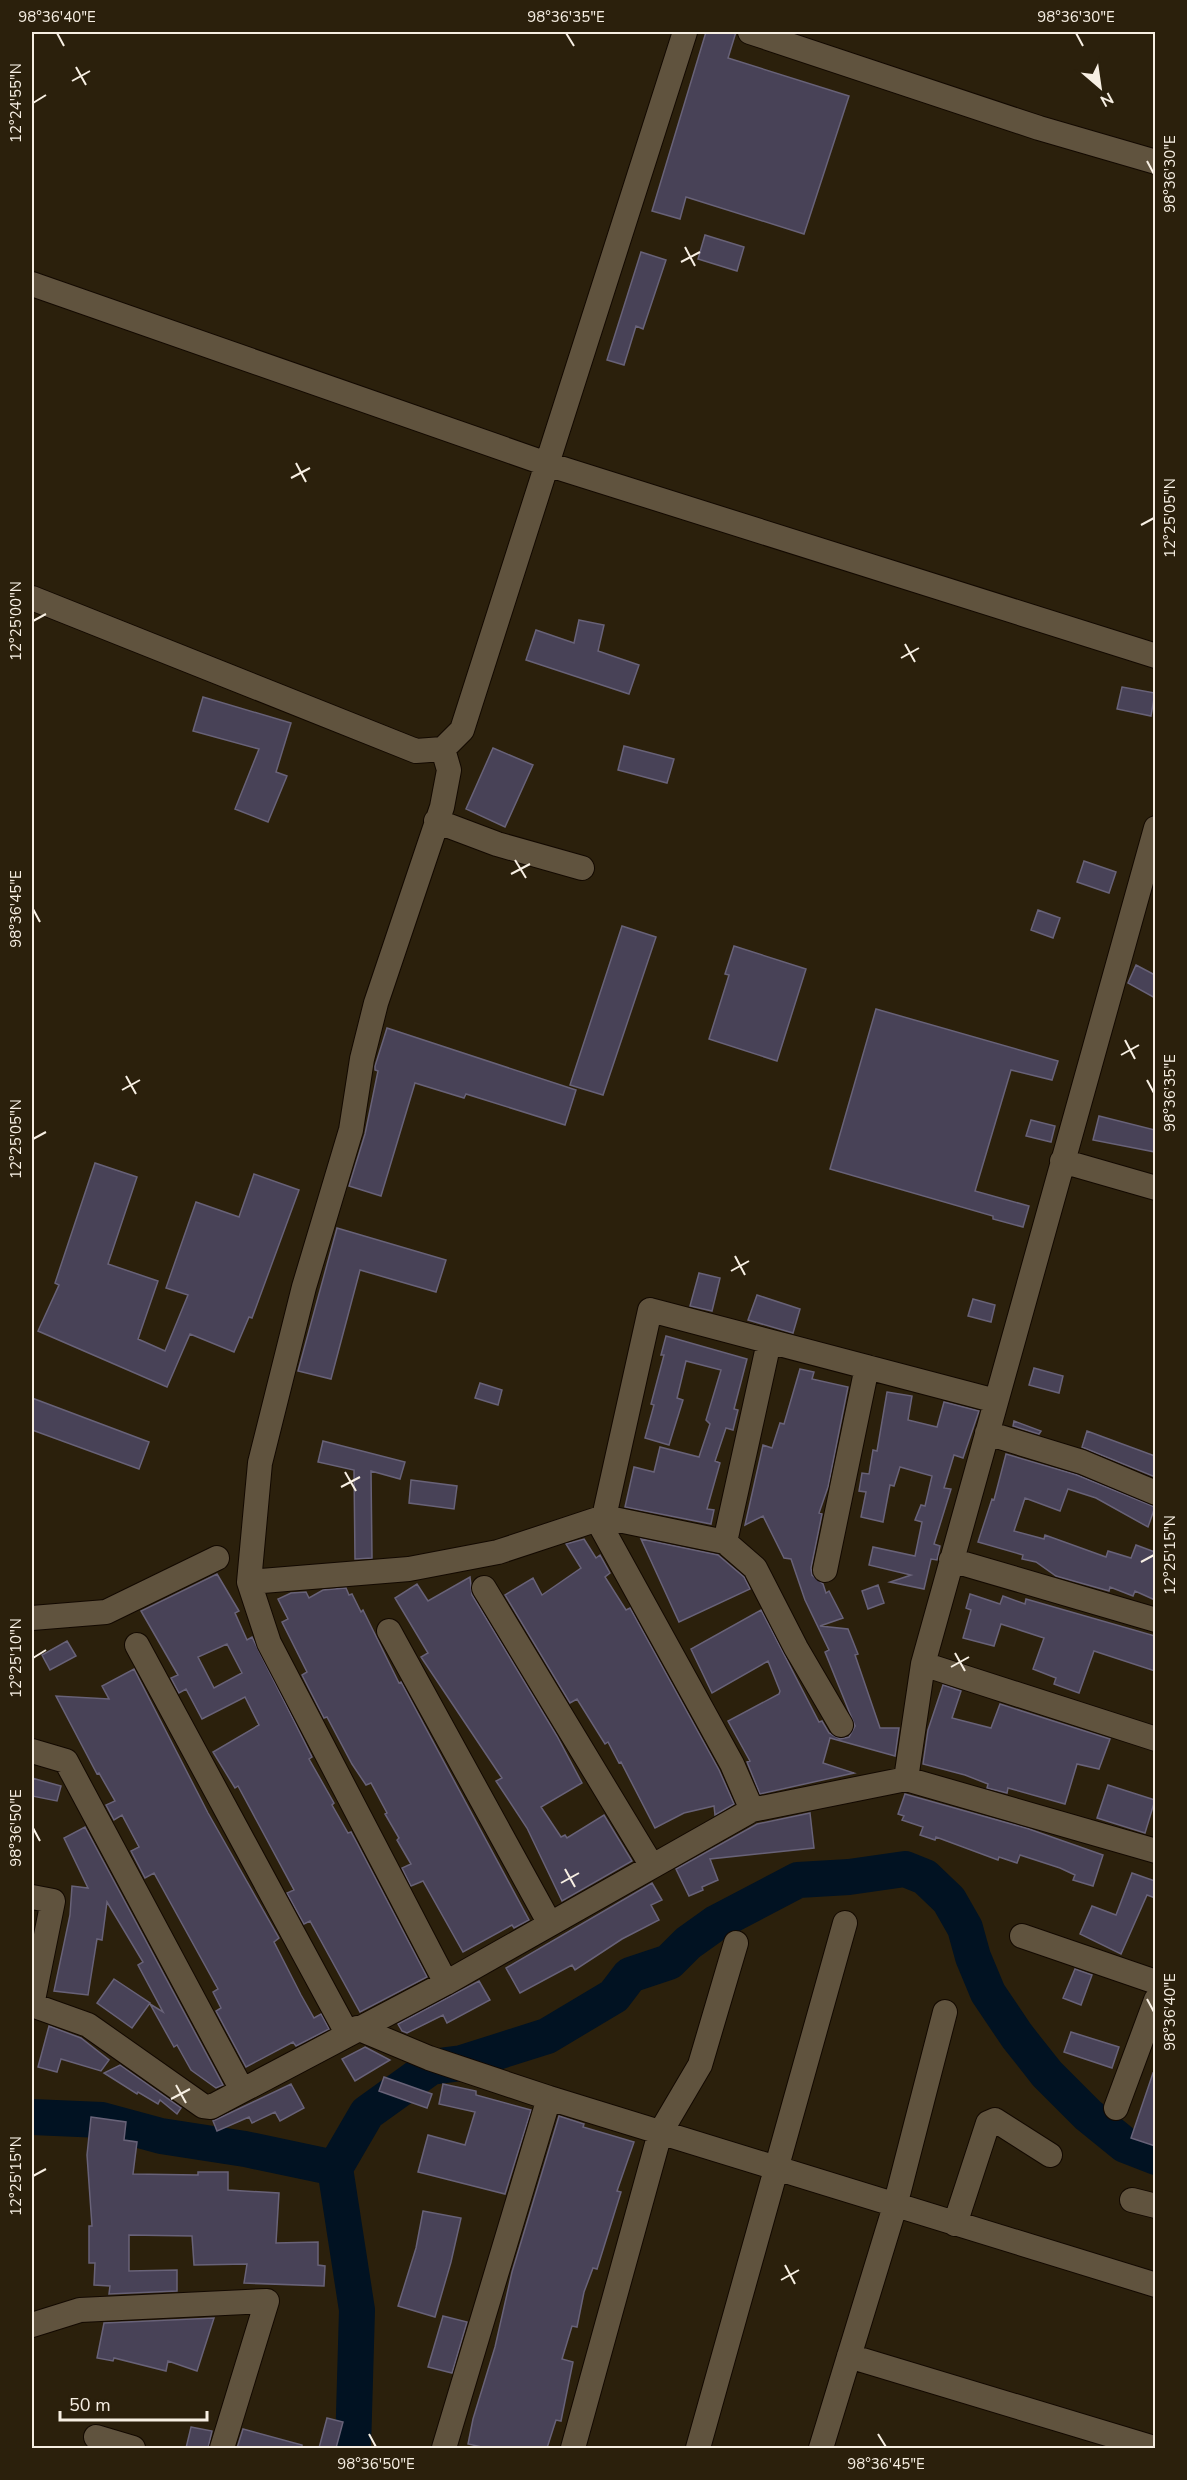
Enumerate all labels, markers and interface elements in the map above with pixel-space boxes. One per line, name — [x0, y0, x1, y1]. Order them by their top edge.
text: 98°36'40"E — [18, 7, 96, 27]
text: 98°36'35"E — [527, 7, 605, 27]
text: 98°36'30"E — [1037, 7, 1115, 27]
north arrow — [1070, 57, 1130, 117]
text: 12°24'55"N — [6, 63, 26, 143]
text: N — [1096, 87, 1117, 112]
text: 98°36'30"E — [1160, 135, 1180, 213]
text: 12°25'05"N — [1160, 478, 1180, 558]
text: 12°25'00"N — [6, 581, 26, 661]
text: 98°36'45"E — [6, 870, 26, 948]
text: 98°36'35"E — [1160, 1054, 1180, 1132]
text: 12°25'05"N — [6, 1099, 26, 1179]
text: 12°25'15"N — [1160, 1515, 1180, 1595]
text: 12°25'10"N — [6, 1618, 26, 1698]
text: 98°36'50"E — [6, 1789, 26, 1867]
text: 98°36'40"E — [1160, 1973, 1180, 2051]
text: 12°25'15"N — [6, 2136, 26, 2216]
scale bar — [60, 2384, 207, 2422]
text: 50 m — [69, 2393, 111, 2417]
text: 98°36'50"E — [337, 2454, 415, 2474]
text: 98°36'45"E — [847, 2454, 925, 2474]

